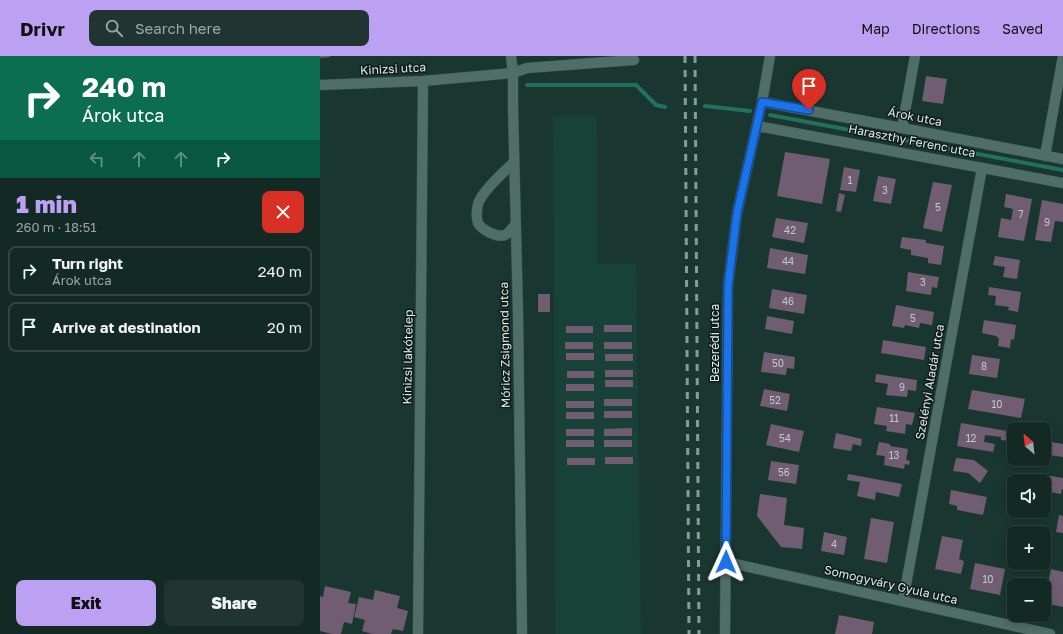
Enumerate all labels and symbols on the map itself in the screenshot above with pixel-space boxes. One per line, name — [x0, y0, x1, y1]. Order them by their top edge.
street label: Kinizsi utca — [360, 59, 426, 78]
pin — [792, 69, 826, 110]
street label: Árok utca — [887, 104, 944, 129]
street label: Haraszthy Ferenc utca — [847, 121, 977, 160]
house number: 1 — [848, 174, 853, 186]
house number: 3 — [882, 184, 888, 196]
house number: 5 — [935, 201, 941, 213]
house number: 7 — [1018, 208, 1024, 220]
house number: 9 — [1044, 216, 1050, 228]
house number: 42 — [784, 224, 796, 236]
house number: 44 — [782, 255, 794, 267]
house number: 3 — [920, 276, 926, 288]
street label: Móricz Zsigmond utca — [496, 282, 513, 408]
house number: 46 — [782, 295, 794, 307]
street label: Bezerédi utca — [707, 304, 722, 382]
street label: Kinizsi lakótelep — [399, 309, 416, 405]
house number: 5 — [910, 312, 916, 324]
street label: Szelényi Aladár utca — [912, 323, 947, 441]
house number: 50 — [772, 357, 784, 369]
house number: 8 — [981, 360, 987, 372]
house number: 9 — [899, 381, 905, 393]
house number: 52 — [769, 394, 781, 406]
house number: 10 — [991, 398, 1003, 410]
house number: 11 — [889, 412, 899, 424]
north arrow — [1007, 422, 1051, 466]
house number: 54 — [779, 432, 791, 444]
house number: 12 — [966, 432, 977, 444]
house number: 13 — [889, 449, 899, 461]
house number: 56 — [778, 466, 790, 478]
house number: 4 — [831, 538, 837, 550]
position arrow — [705, 541, 747, 583]
street label: Somogyváry Gyula utca — [823, 562, 959, 607]
house number: 10 — [982, 573, 994, 585]

